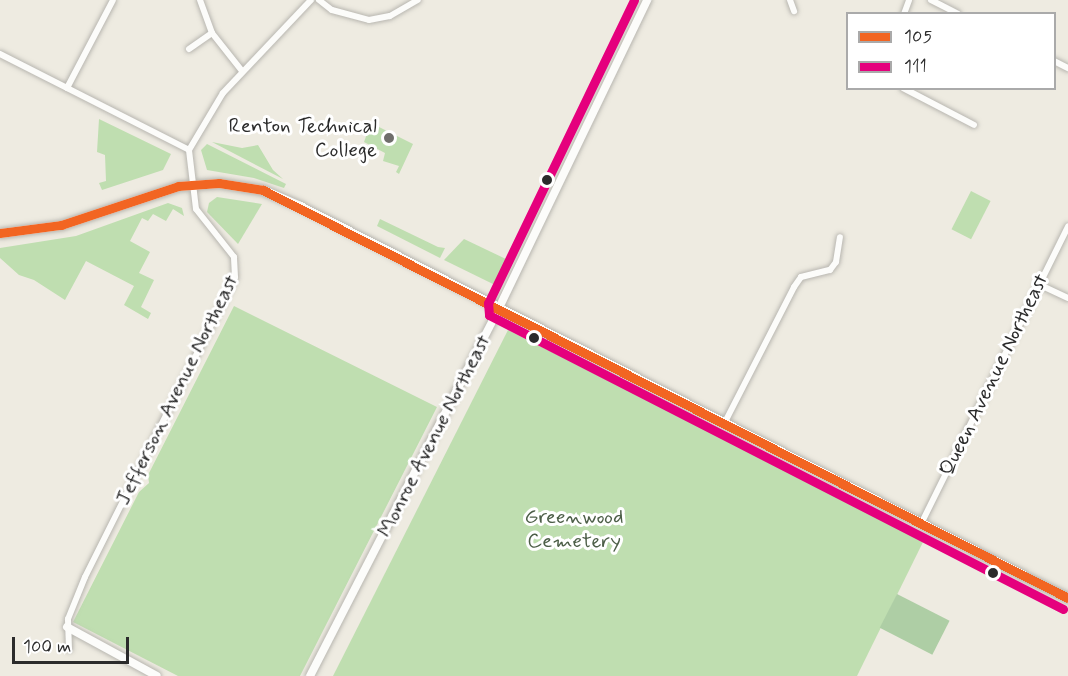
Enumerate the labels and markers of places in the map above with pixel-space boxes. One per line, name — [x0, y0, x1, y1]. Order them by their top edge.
place label: Renton Technical College — [230, 113, 377, 163]
marker: Renton Technical College — [382, 131, 396, 145]
unlabelled marker — [541, 174, 553, 186]
unlabelled marker — [528, 332, 540, 344]
unlabelled marker — [987, 567, 999, 579]

